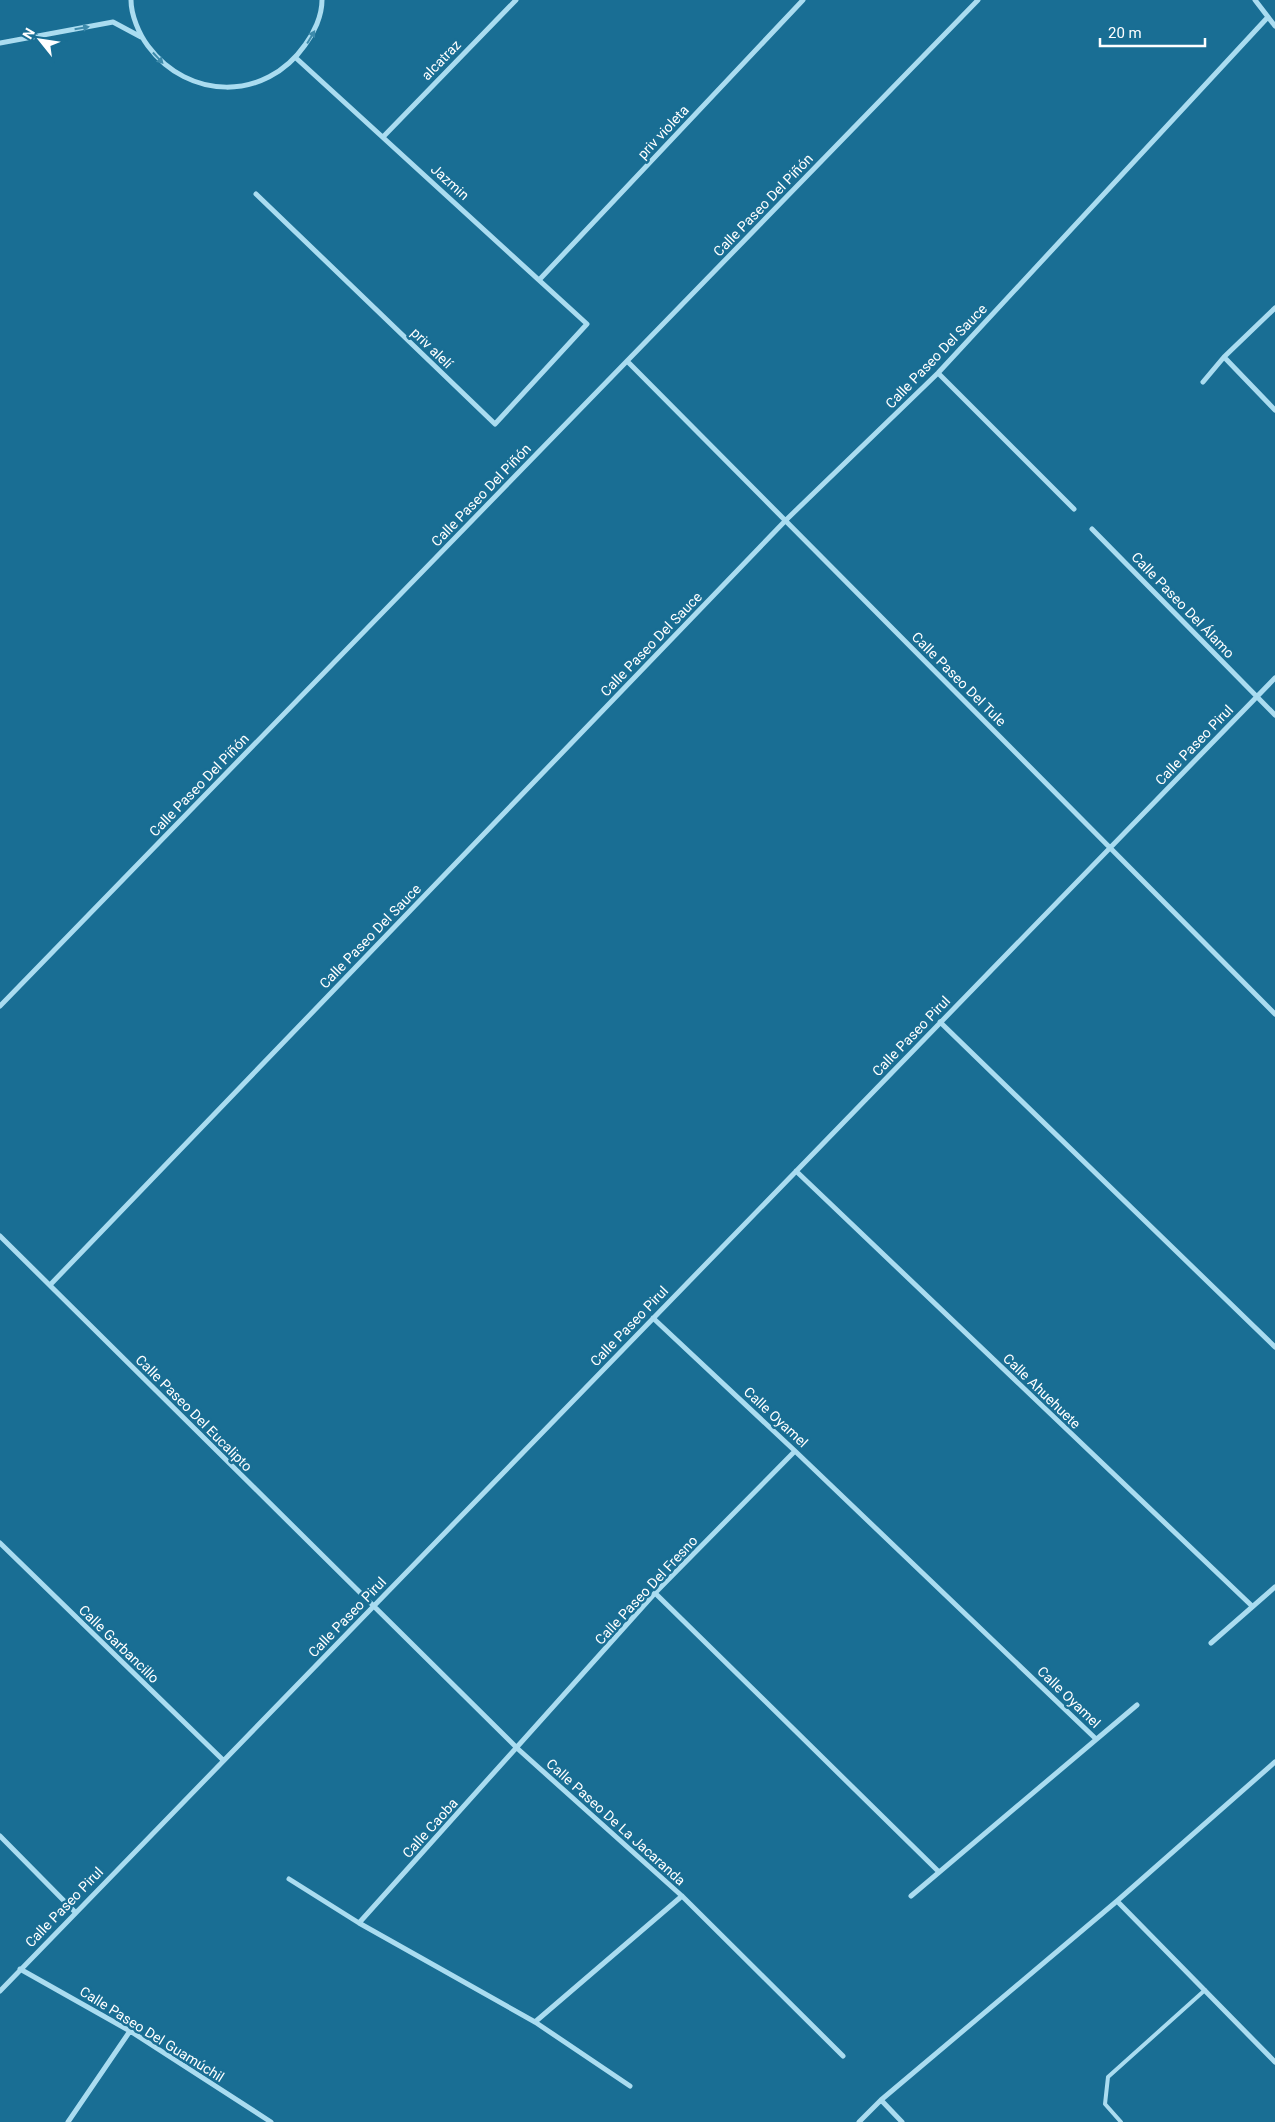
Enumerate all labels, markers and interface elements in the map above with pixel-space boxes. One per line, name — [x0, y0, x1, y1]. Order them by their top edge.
north arrow — [15, 15, 65, 65]
scale bar — [1100, 15, 1205, 47]
one-way arrow — [75, 24, 90, 32]
text: 20 m — [1108, 24, 1142, 42]
text: N — [19, 25, 38, 42]
one-way arrow — [306, 30, 315, 43]
street label: alcatraz — [418, 37, 464, 83]
one-way arrow — [153, 52, 164, 65]
street label: priv violeta — [634, 102, 692, 162]
street label: Calle Paseo Del Piñón — [710, 150, 816, 260]
street label: Jazmin — [428, 161, 472, 203]
street label: Calle Paseo Del Sauce — [882, 301, 990, 411]
street label: priv alelí — [408, 324, 456, 372]
street label: Calle Paseo Del Piñón — [428, 440, 534, 550]
street label: Calle Paseo Del Álamo — [1128, 548, 1238, 661]
street label: Calle Paseo Del Sauce — [597, 589, 705, 699]
street label: Calle Paseo Del Tule — [909, 629, 1009, 729]
street label: Calle Paseo Pirul — [1152, 702, 1236, 788]
street label: Calle Paseo Del Piñón — [146, 730, 252, 840]
street label: Calle Paseo Del Sauce — [316, 881, 424, 991]
street label: Calle Paseo Pirul — [869, 993, 953, 1079]
street label: Calle Paseo Pirul — [587, 1283, 671, 1369]
street label: Calle Ahuehuete — [1000, 1350, 1084, 1432]
street label: Calle Paseo Del Eucalipto — [132, 1351, 256, 1475]
street label: Calle Oyamel — [741, 1383, 811, 1451]
street label: Calle Paseo Del Fresno — [591, 1532, 701, 1648]
street label: Calle Paseo Pirul — [305, 1574, 389, 1660]
street label: Calle Garbancillo — [76, 1602, 162, 1686]
street label: Calle Oyamel — [1034, 1663, 1104, 1731]
street label: Calle Paseo De La Jacaranda — [543, 1755, 689, 1889]
street label: Calle Caoba — [399, 1795, 461, 1861]
street label: Calle Paseo Pirul — [22, 1864, 106, 1950]
street label: Calle Paseo Del Guamúchil — [77, 1983, 227, 2085]

